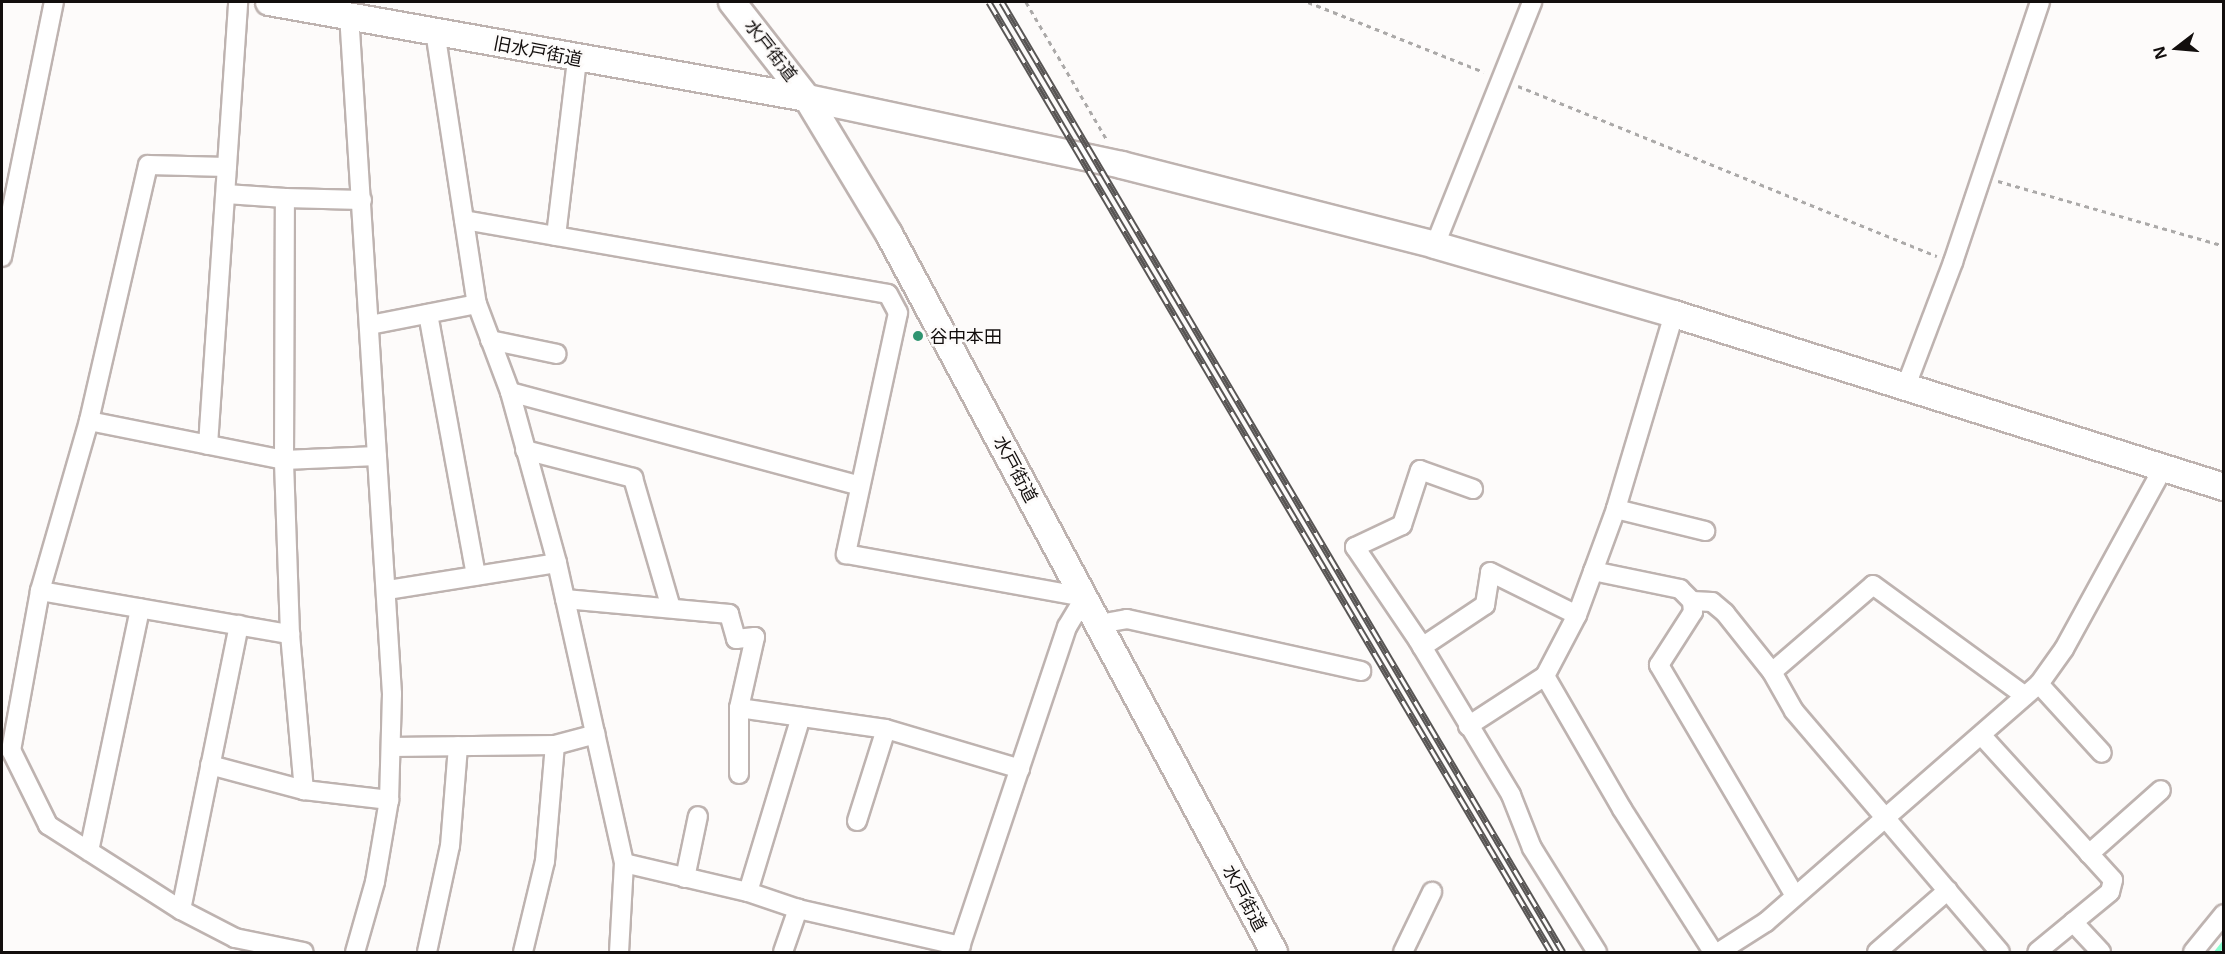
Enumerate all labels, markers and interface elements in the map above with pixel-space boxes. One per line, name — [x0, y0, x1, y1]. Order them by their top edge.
street label: 水戸街道 — [740, 15, 802, 85]
north arrow — [2147, 18, 2207, 78]
street label: 旧水戸街道 — [492, 32, 584, 70]
text: N — [2147, 44, 2172, 62]
place label: 谷中本田 — [930, 325, 1002, 347]
marker: 谷中本田 — [911, 329, 925, 343]
street label: 水戸街道 — [990, 432, 1042, 506]
street label: 水戸街道 — [1219, 861, 1271, 935]

